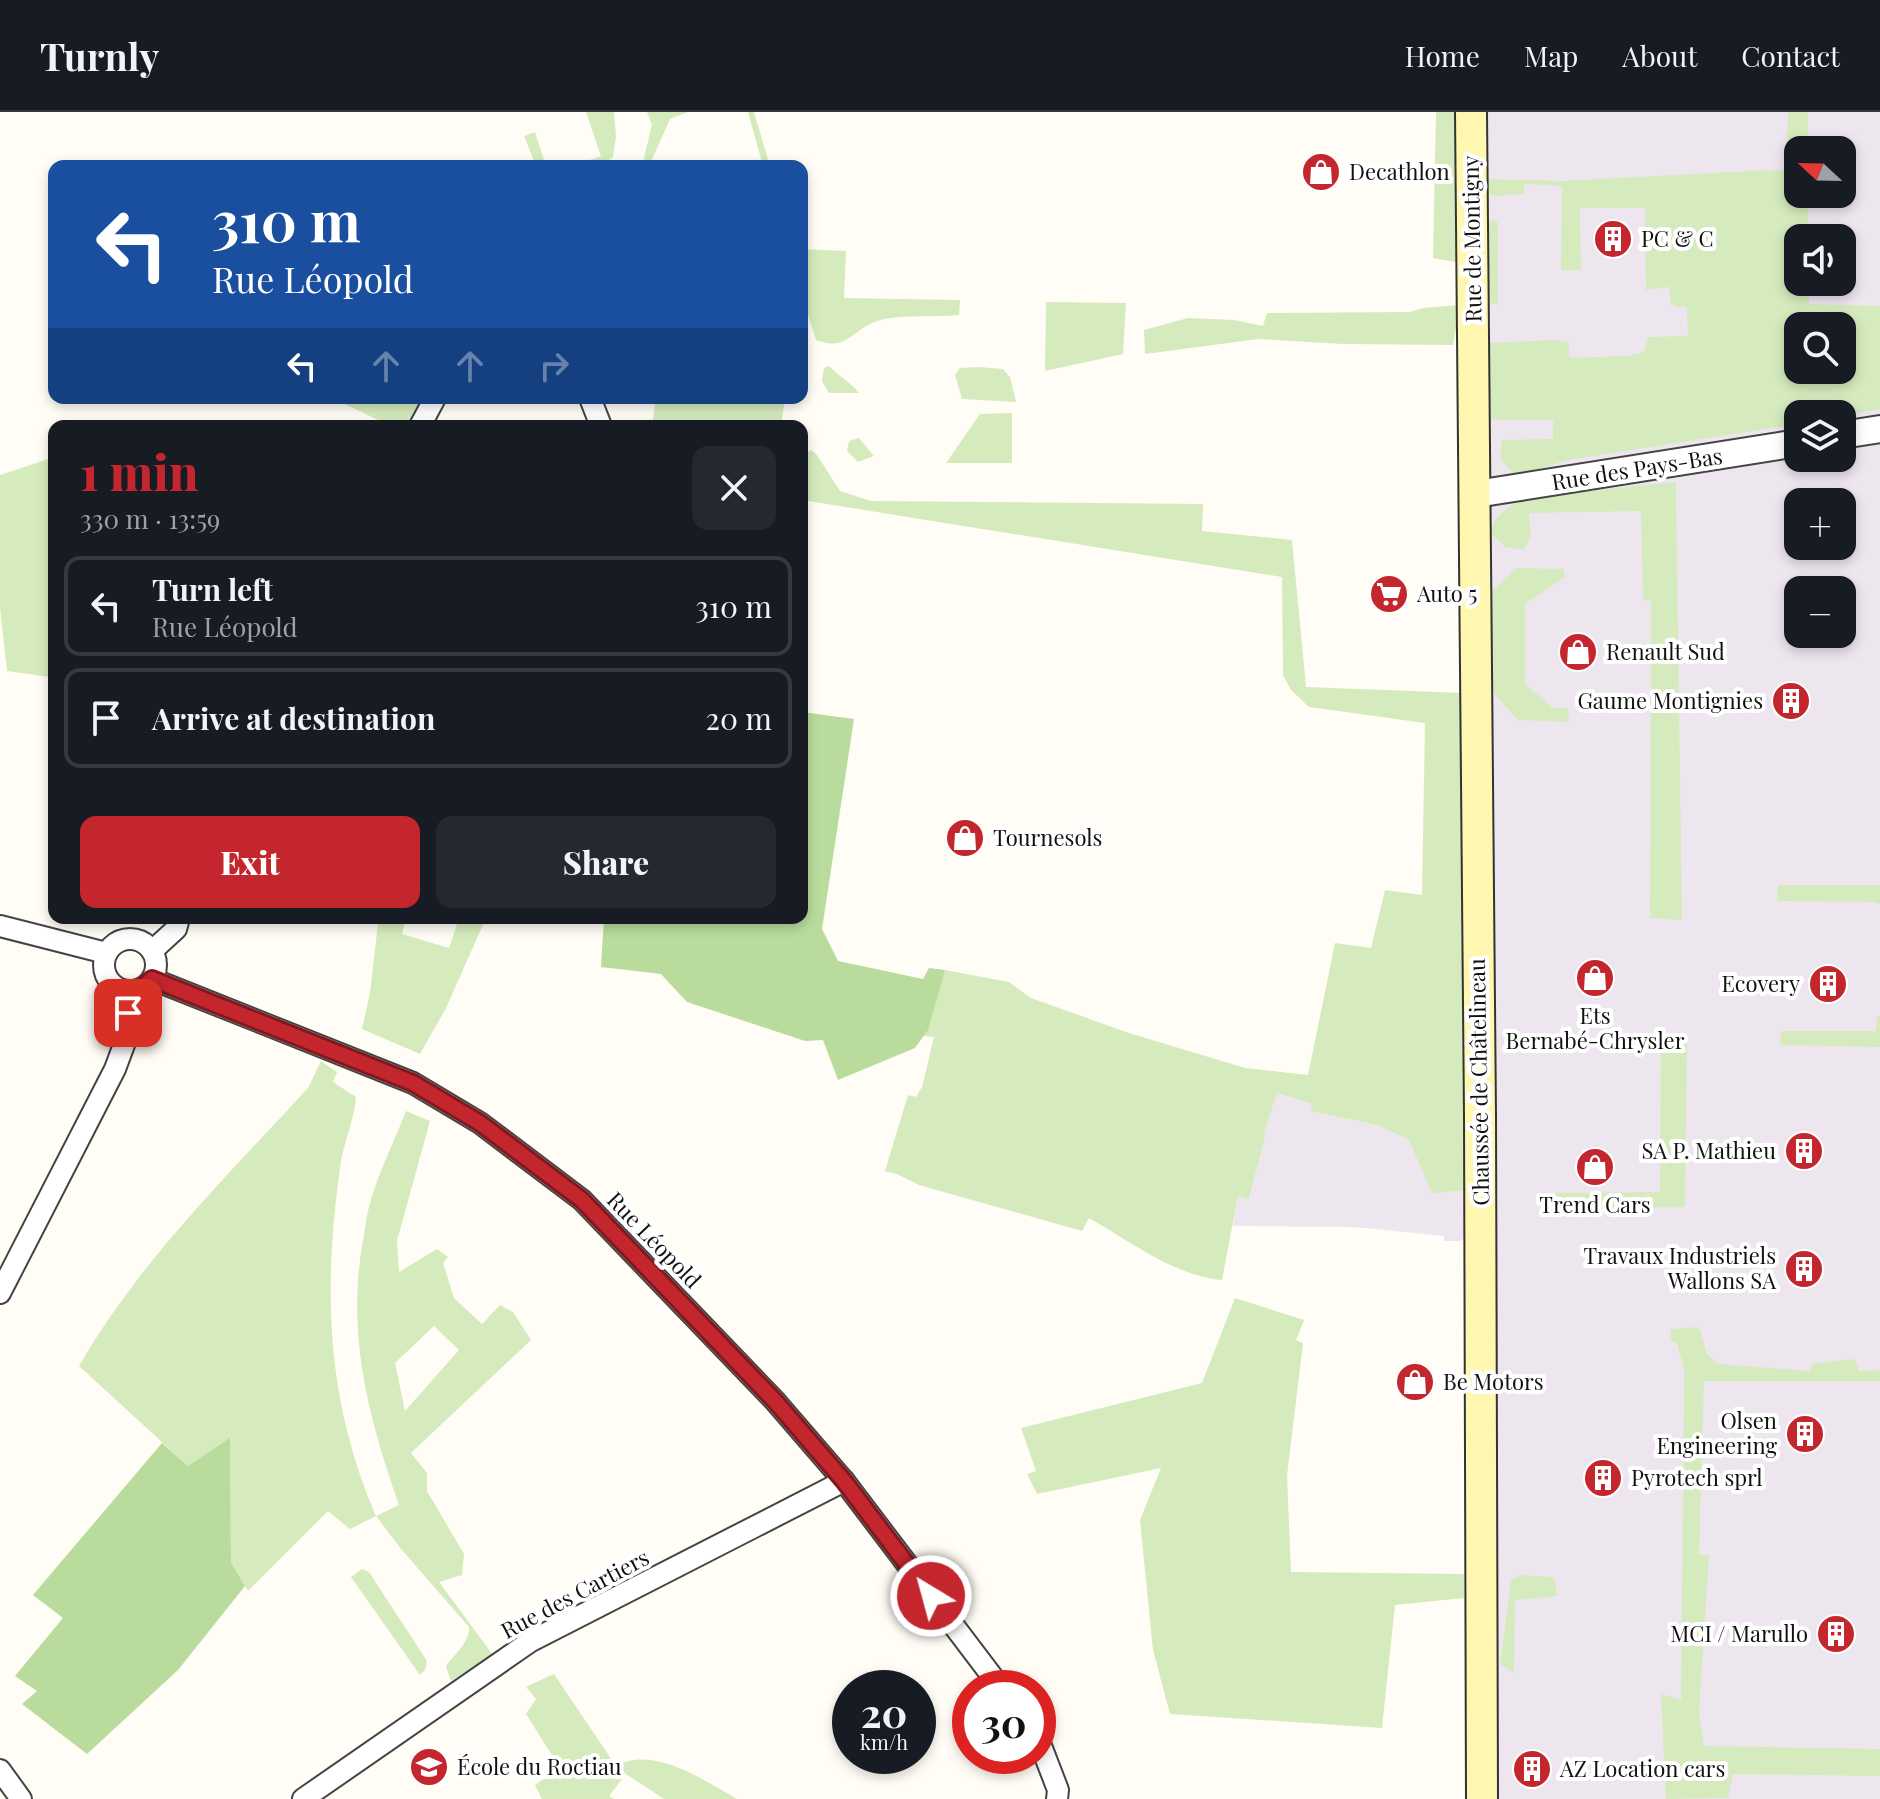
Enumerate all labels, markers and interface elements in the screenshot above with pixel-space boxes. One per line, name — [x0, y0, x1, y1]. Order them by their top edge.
text: Turnly — [40, 30, 159, 81]
text: Home — [1405, 37, 1480, 74]
text: Map — [1524, 37, 1578, 74]
text: About — [1622, 37, 1697, 74]
text: Contact — [1741, 37, 1840, 74]
north arrow — [1784, 136, 1856, 208]
map controls — [1784, 136, 1856, 648]
shop icon: Decathlon — [1300, 151, 1342, 193]
street label: Rue de Montigny — [1455, 155, 1487, 323]
place label: Decathlon — [1349, 156, 1450, 186]
text: 310 m — [212, 182, 361, 257]
icon: left — [80, 192, 184, 296]
building icon: PC & C — [1592, 218, 1634, 260]
place label: PC & C — [1641, 223, 1714, 253]
button: sound — [1784, 224, 1856, 296]
text: Rue Léopold — [212, 254, 414, 302]
button: search — [1784, 312, 1856, 384]
icon: left — [280, 344, 324, 388]
icon: ahead — [364, 344, 408, 388]
icon: ahead — [448, 344, 492, 388]
icon: right — [532, 344, 576, 388]
button: layers — [1784, 400, 1856, 472]
text: 1 min — [80, 439, 198, 503]
street label: Rue des Pays-Bas — [1549, 440, 1724, 496]
button: close — [692, 446, 776, 530]
button: + — [1784, 488, 1856, 560]
text: 330 m · 13:59 — [80, 501, 220, 536]
text: Turn left — [152, 569, 273, 609]
supermarket icon: Auto 5 — [1368, 573, 1410, 615]
button: − — [1784, 576, 1856, 648]
place label: Auto 5 — [1416, 578, 1477, 608]
icon: left — [84, 584, 128, 628]
text: 310 m — [695, 586, 772, 626]
text: Rue Léopold — [152, 609, 298, 644]
shop icon: Renault Sud — [1557, 631, 1599, 673]
place label: Renault Sud — [1606, 636, 1725, 666]
building icon: Gaume Montignies — [1770, 680, 1812, 722]
place label: Gaume Montignies — [1577, 685, 1763, 715]
icon: arrive — [84, 696, 128, 740]
text: Arrive at destination — [152, 698, 435, 738]
text: 20 m — [706, 698, 772, 738]
button: Exit — [80, 816, 420, 908]
button: Share — [436, 816, 776, 908]
shop icon: Tournesols — [944, 817, 986, 859]
place label: Tournesols — [993, 822, 1102, 852]
shop icon: Ets Bernabé-Chrysler — [1574, 957, 1616, 999]
street label: Chaussée de Châtelineau — [1461, 958, 1495, 1206]
building icon: Ecovery — [1807, 963, 1849, 1005]
place label: Ecovery — [1721, 968, 1800, 998]
pin — [94, 979, 162, 1047]
icon: arrive — [106, 991, 150, 1035]
place label: Ets Bernabé-Chrysler — [1506, 1000, 1685, 1055]
building icon: SA P. Mathieu — [1783, 1130, 1825, 1172]
place label: SA P. Mathieu — [1641, 1135, 1776, 1165]
shop icon: Trend Cars — [1574, 1146, 1616, 1188]
street label: Rue Léopold — [601, 1185, 708, 1294]
place label: Trend Cars — [1539, 1189, 1651, 1219]
place label: Travaux Industriels Wallons SA — [1583, 1240, 1776, 1295]
building icon: Travaux Industriels Wallons SA — [1783, 1248, 1825, 1290]
shop icon: Be Motors — [1394, 1361, 1436, 1403]
place label: Be Motors — [1443, 1366, 1544, 1396]
place label: Olsen Engineering — [1656, 1405, 1777, 1460]
building icon: Olsen Engineering — [1784, 1413, 1826, 1455]
building icon: Pyrotech sprl — [1582, 1457, 1624, 1499]
place label: Pyrotech sprl — [1631, 1462, 1763, 1492]
street label: Rue des Cartiers — [495, 1541, 654, 1645]
position arrow — [889, 1554, 973, 1638]
building icon: MCI / Marullo — [1815, 1613, 1857, 1655]
place label: MCI / Marullo — [1670, 1618, 1808, 1648]
speed limit sign: 30 — [952, 1670, 1056, 1774]
text: 20 — [861, 1685, 907, 1738]
text: km/h — [860, 1728, 908, 1755]
school or university icon: École du Roctiau — [408, 1746, 450, 1788]
building icon: AZ Location cars — [1511, 1748, 1553, 1790]
place label: École du Roctiau — [457, 1751, 622, 1781]
place label: AZ Location cars — [1559, 1753, 1725, 1783]

